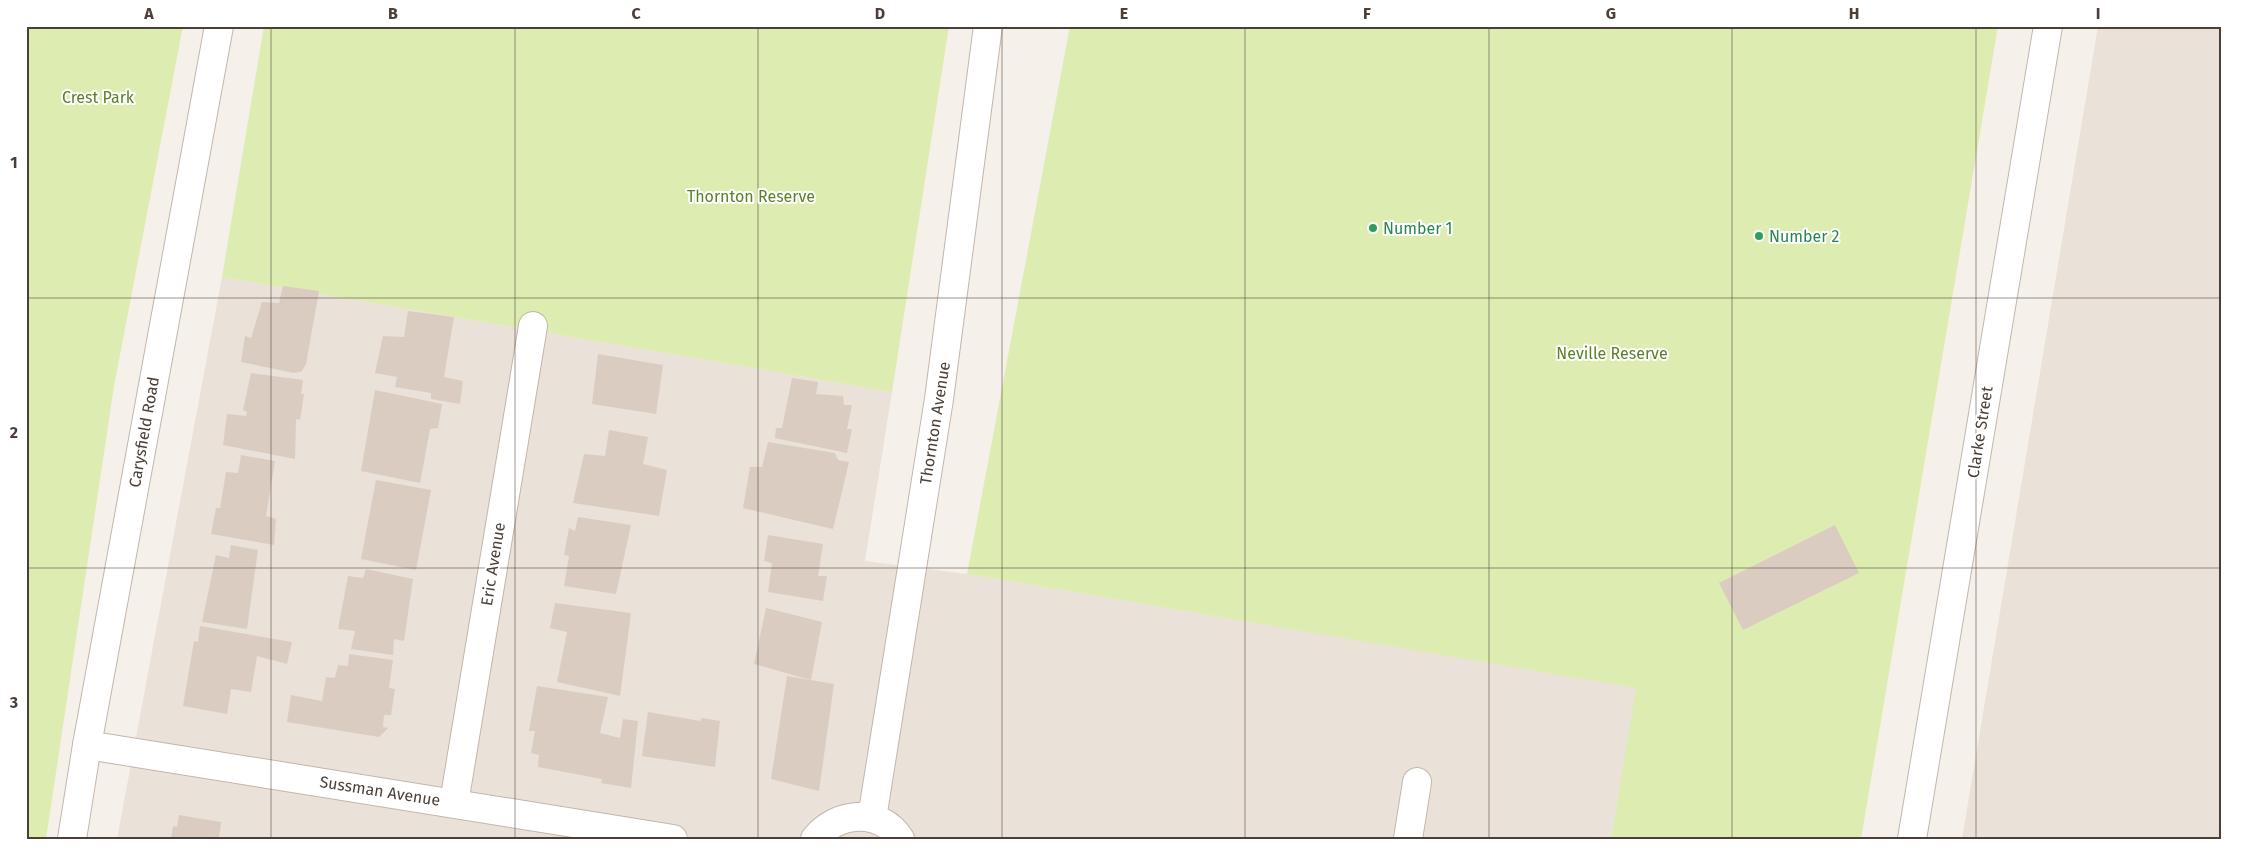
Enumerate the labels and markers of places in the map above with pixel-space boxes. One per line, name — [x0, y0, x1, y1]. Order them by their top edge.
place label: Number 1 — [1383, 219, 1453, 238]
marker: Number 1 — [1367, 222, 1379, 234]
place label: Number 2 — [1769, 227, 1840, 246]
marker: Number 2 — [1753, 230, 1765, 242]

